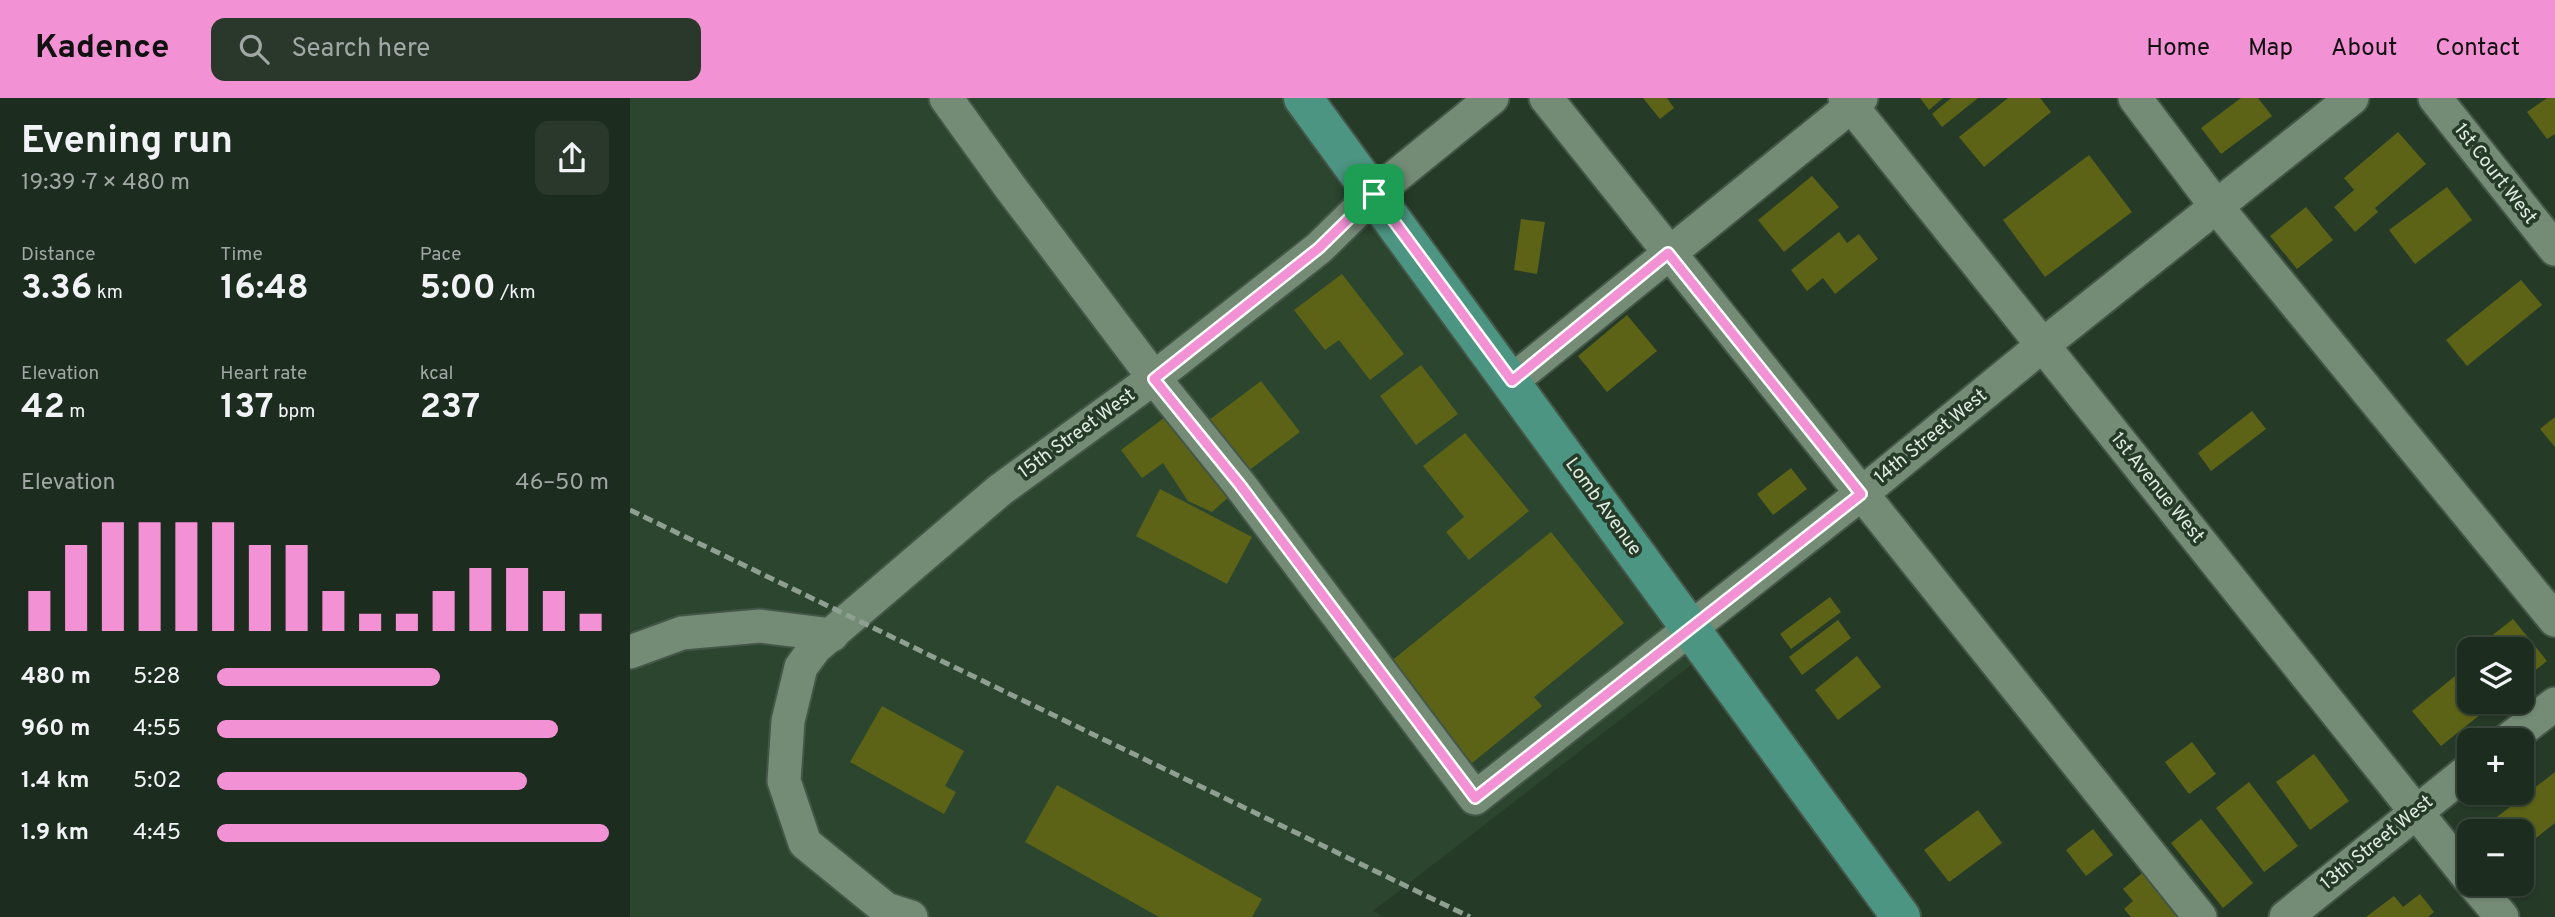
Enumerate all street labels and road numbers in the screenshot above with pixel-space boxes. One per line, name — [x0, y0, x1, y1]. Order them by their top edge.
street label: 1st Court West — [2448, 119, 2542, 229]
street label: 15th Street West — [1014, 384, 1140, 484]
street label: 14th Street West — [1870, 384, 1992, 490]
street label: 1st Avenue West — [2105, 428, 2209, 548]
street label: Lomb Avenue — [1559, 453, 1647, 561]
street label: 13th Street West — [2316, 790, 2438, 896]

